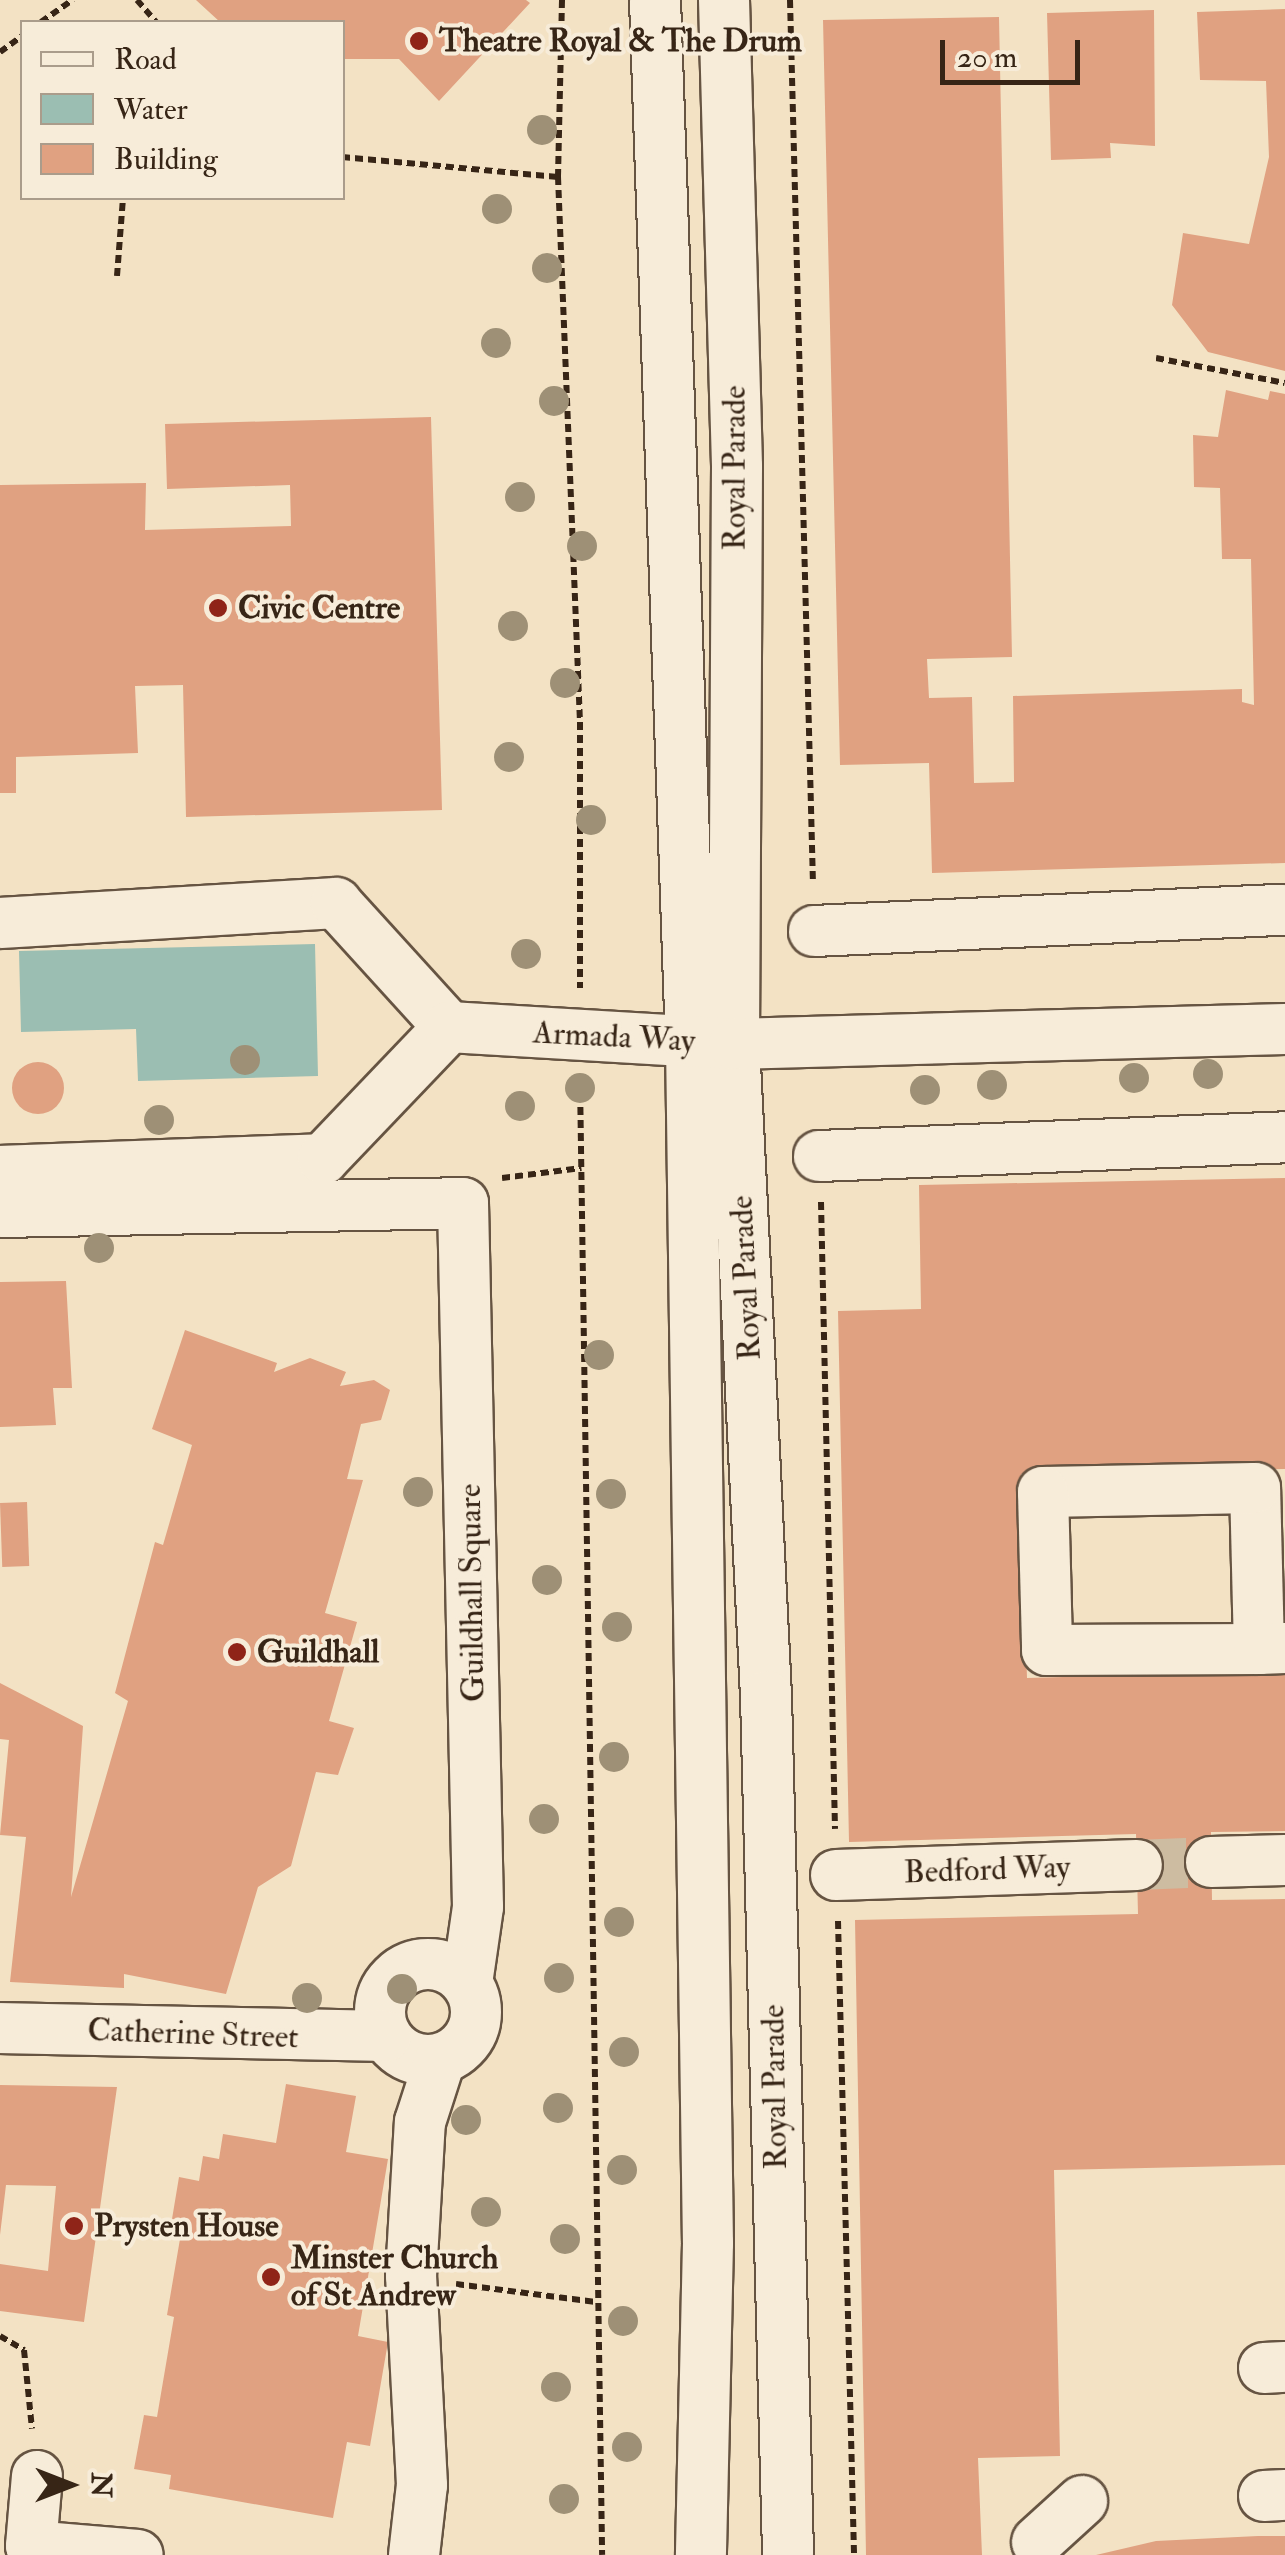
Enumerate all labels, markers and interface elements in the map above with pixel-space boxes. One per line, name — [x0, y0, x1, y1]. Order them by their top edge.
legend — [20, 20, 345, 200]
scale bar — [945, 20, 1085, 82]
place label: Theatre Royal & The Drum — [439, 22, 802, 60]
marker: Theatre Royal & The Drum — [408, 30, 430, 52]
text: 20 m — [957, 39, 1017, 76]
text: Road — [114, 41, 177, 78]
text: Water — [114, 91, 188, 128]
text: Building — [114, 141, 218, 178]
street label: Royal Parade — [716, 385, 754, 551]
place label: Civic Centre — [238, 589, 400, 627]
marker: Civic Centre — [207, 597, 229, 619]
street label: Armada Way — [532, 1014, 696, 1060]
street label: Royal Parade — [723, 1194, 769, 1362]
street label: Guildhall Square — [451, 1484, 493, 1702]
place label: Guildhall — [257, 1633, 379, 1671]
marker: Guildhall — [226, 1641, 248, 1663]
street label: Bedford Way — [903, 1848, 1071, 1892]
street label: Royal Parade — [754, 2004, 796, 2170]
street label: Catherine Street — [87, 2011, 299, 2057]
place label: Prysten House — [94, 2207, 278, 2245]
marker: Prysten House — [63, 2215, 85, 2237]
place label: Minster Church of St Andrew — [291, 2240, 498, 2315]
marker: Minster Church of St Andrew — [260, 2266, 282, 2288]
north arrow — [20, 2435, 120, 2535]
text: N — [83, 2472, 118, 2498]

